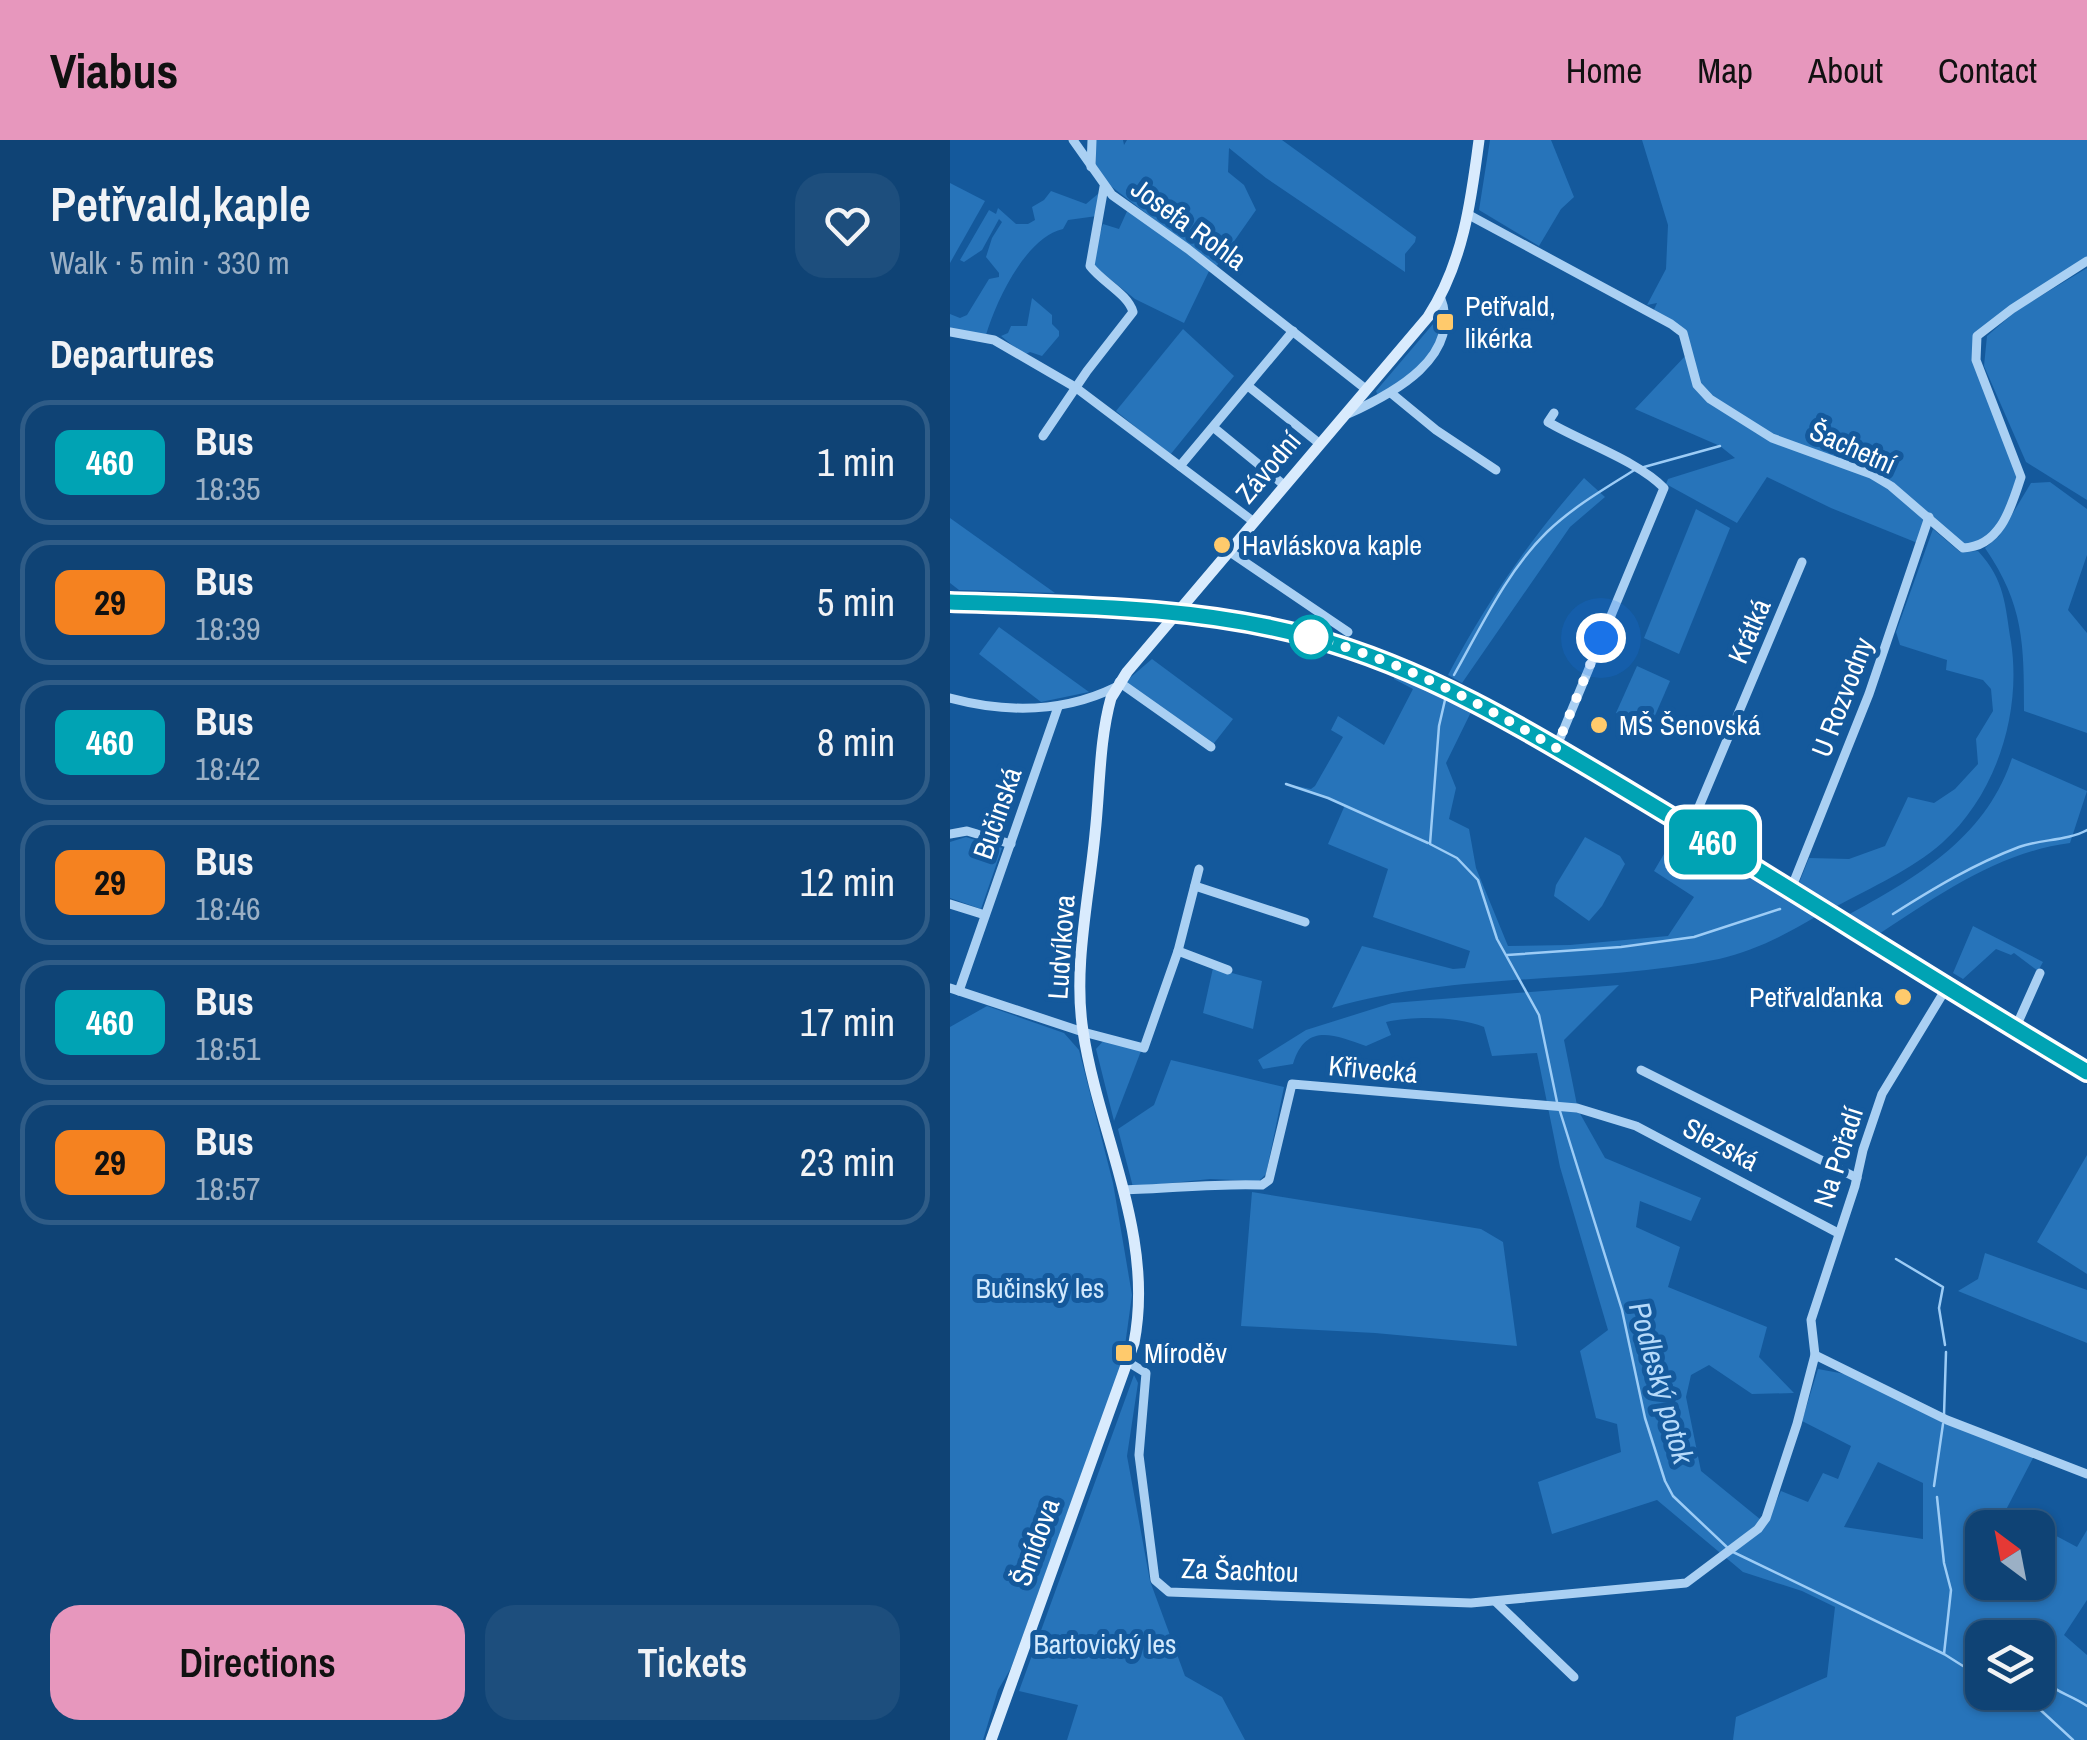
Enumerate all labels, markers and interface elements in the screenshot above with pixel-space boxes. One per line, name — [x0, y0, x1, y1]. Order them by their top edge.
text: Viabus — [50, 38, 178, 103]
text: Home — [1566, 47, 1642, 94]
text: Map — [1697, 47, 1753, 94]
text: About — [1808, 47, 1883, 94]
text: Contact — [1938, 47, 2037, 94]
street label: Josefa Rohla — [1124, 169, 1255, 279]
text: Petřvald,kaple — [50, 171, 311, 236]
button: heart — [795, 173, 900, 278]
text: Walk · 5 min · 330 m — [50, 241, 290, 284]
place label: Petřvald, likérka — [1465, 287, 1556, 357]
marker: Petřvald, likérka — [1434, 311, 1456, 333]
text: Departures — [50, 329, 215, 380]
street label: Šachetní — [1804, 411, 1903, 483]
text: Bus — [195, 416, 254, 467]
street label: Závodní — [1227, 423, 1310, 511]
text: 1 min — [817, 437, 895, 488]
text: 460 — [86, 439, 134, 486]
text: 18:35 — [195, 467, 261, 510]
place label: Havláskova kaple — [1242, 526, 1422, 564]
marker: Havláskova kaple — [1211, 534, 1233, 556]
text: Bus — [195, 556, 254, 607]
text: 5 min — [817, 577, 895, 628]
text: 29 — [94, 579, 126, 626]
street label: Krátká — [1719, 593, 1780, 669]
text: 18:39 — [195, 607, 261, 650]
your location — [1576, 613, 1626, 663]
unlabelled marker — [1290, 616, 1332, 658]
street label: U Rozvodny — [1802, 631, 1882, 762]
text: Bus — [195, 696, 254, 747]
place label: MŠ Šenovská — [1619, 706, 1761, 744]
marker: MŠ Šenovská — [1588, 714, 1610, 736]
text: 8 min — [817, 717, 895, 768]
text: 460 — [86, 719, 134, 766]
text: 18:42 — [195, 747, 261, 790]
street label: Bučinská — [964, 762, 1030, 864]
line badge: 460 — [1656, 810, 1770, 874]
text: 460 — [1689, 819, 1737, 866]
text: Bus — [195, 836, 254, 887]
text: 12 min — [800, 857, 895, 908]
text: 29 — [94, 859, 126, 906]
text: 18:46 — [195, 887, 261, 930]
street label: Ludvíkova — [1038, 893, 1084, 1001]
text: Bus — [195, 976, 254, 1027]
place label: Petřvalďanka — [1749, 978, 1883, 1016]
marker: Petřvalďanka — [1892, 986, 1914, 1008]
text: 17 min — [800, 997, 895, 1048]
text: 460 — [86, 999, 134, 1046]
text: 18:51 — [195, 1027, 261, 1070]
street label: Křivecká — [1327, 1046, 1419, 1092]
street label: Na Pořadí — [1804, 1101, 1872, 1212]
street label: Slezská — [1677, 1108, 1766, 1180]
text: Bus — [195, 1116, 254, 1167]
text: 23 min — [800, 1137, 895, 1188]
text: 29 — [94, 1139, 126, 1186]
text: 18:57 — [195, 1167, 261, 1210]
park label: Bučinský les — [976, 1269, 1104, 1307]
water label: Podleský potok — [1620, 1297, 1705, 1470]
place label: Míroděv — [1144, 1334, 1227, 1372]
marker: Míroděv — [1113, 1342, 1135, 1364]
street label: Šmídova — [1002, 1493, 1068, 1591]
north arrow — [1965, 1510, 2055, 1600]
map controls — [1965, 1510, 2055, 1710]
street label: Za Šachtou — [1181, 1549, 1299, 1591]
button: Directions — [50, 1605, 465, 1720]
button: Tickets — [485, 1605, 900, 1720]
button: layers — [1965, 1620, 2055, 1710]
park label: Bartovický les — [1034, 1625, 1176, 1663]

